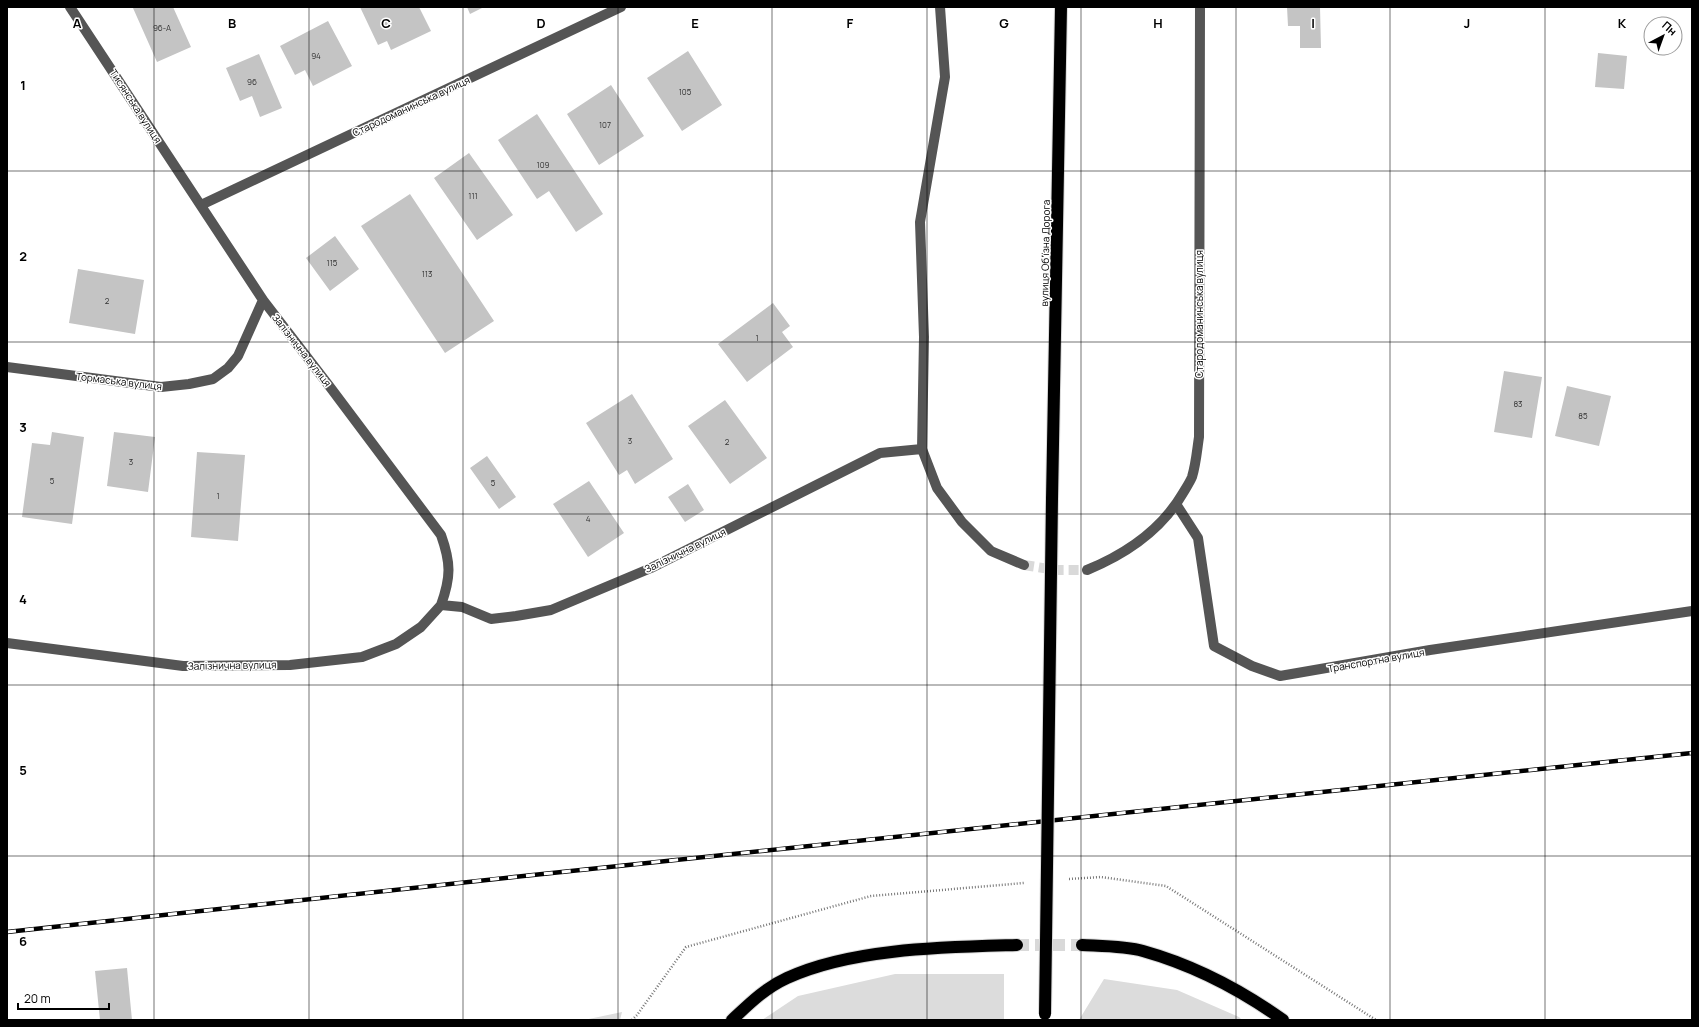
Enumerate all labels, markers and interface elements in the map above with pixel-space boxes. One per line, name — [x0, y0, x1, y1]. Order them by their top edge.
text: A — [73, 14, 82, 32]
text: B — [228, 14, 236, 32]
text: C — [381, 14, 391, 32]
text: D — [536, 14, 546, 32]
text: E — [691, 14, 699, 32]
text: F — [847, 14, 854, 32]
text: G — [999, 14, 1009, 32]
text: H — [1153, 14, 1163, 32]
text: I — [1311, 14, 1315, 32]
text: J — [1464, 14, 1470, 32]
text: K — [1618, 14, 1627, 32]
north arrow — [1643, 16, 1683, 56]
text: Пн — [1659, 18, 1681, 39]
house number: 96-А — [153, 22, 171, 33]
house number: 94 — [311, 50, 321, 61]
street label: Тисянська вулиця — [107, 66, 165, 146]
street label: Стародоманинська вулиця — [350, 73, 472, 139]
text: 1 — [20, 76, 26, 94]
house number: 96 — [247, 76, 257, 87]
house number: 105 — [679, 86, 692, 97]
house number: 107 — [599, 119, 611, 130]
house number: 109 — [537, 159, 550, 170]
house number: 111 — [468, 190, 478, 201]
street label: вулиця Обʼїзна Дорога — [1037, 199, 1053, 307]
text: 2 — [19, 247, 27, 265]
street label: Стародоманинська вулиця — [1192, 250, 1206, 378]
house number: 115 — [327, 257, 338, 268]
house number: 113 — [422, 268, 432, 279]
house number: 2 — [105, 295, 110, 306]
street label: Залізнична вулиця — [269, 311, 335, 389]
house number: 1 — [755, 332, 759, 343]
street label: Тормаська вулиця — [75, 369, 163, 393]
house number: 83 — [1513, 398, 1523, 409]
house number: 85 — [1578, 410, 1588, 421]
text: 3 — [19, 418, 27, 436]
house number: 3 — [628, 435, 632, 446]
house number: 2 — [725, 436, 730, 447]
house number: 3 — [129, 456, 133, 467]
house number: 5 — [50, 475, 55, 486]
house number: 5 — [491, 477, 496, 488]
house number: 1 — [216, 490, 220, 501]
house number: 4 — [586, 513, 591, 524]
street label: Залізнична вулиця — [642, 524, 728, 576]
text: 4 — [19, 590, 27, 608]
street label: Транспортна вулиця — [1327, 645, 1425, 675]
street label: Залізнична вулиця — [188, 657, 276, 673]
text: 5 — [19, 761, 27, 779]
text: 6 — [19, 932, 27, 950]
scale bar — [18, 985, 109, 1011]
text: 20 m — [24, 990, 51, 1007]

